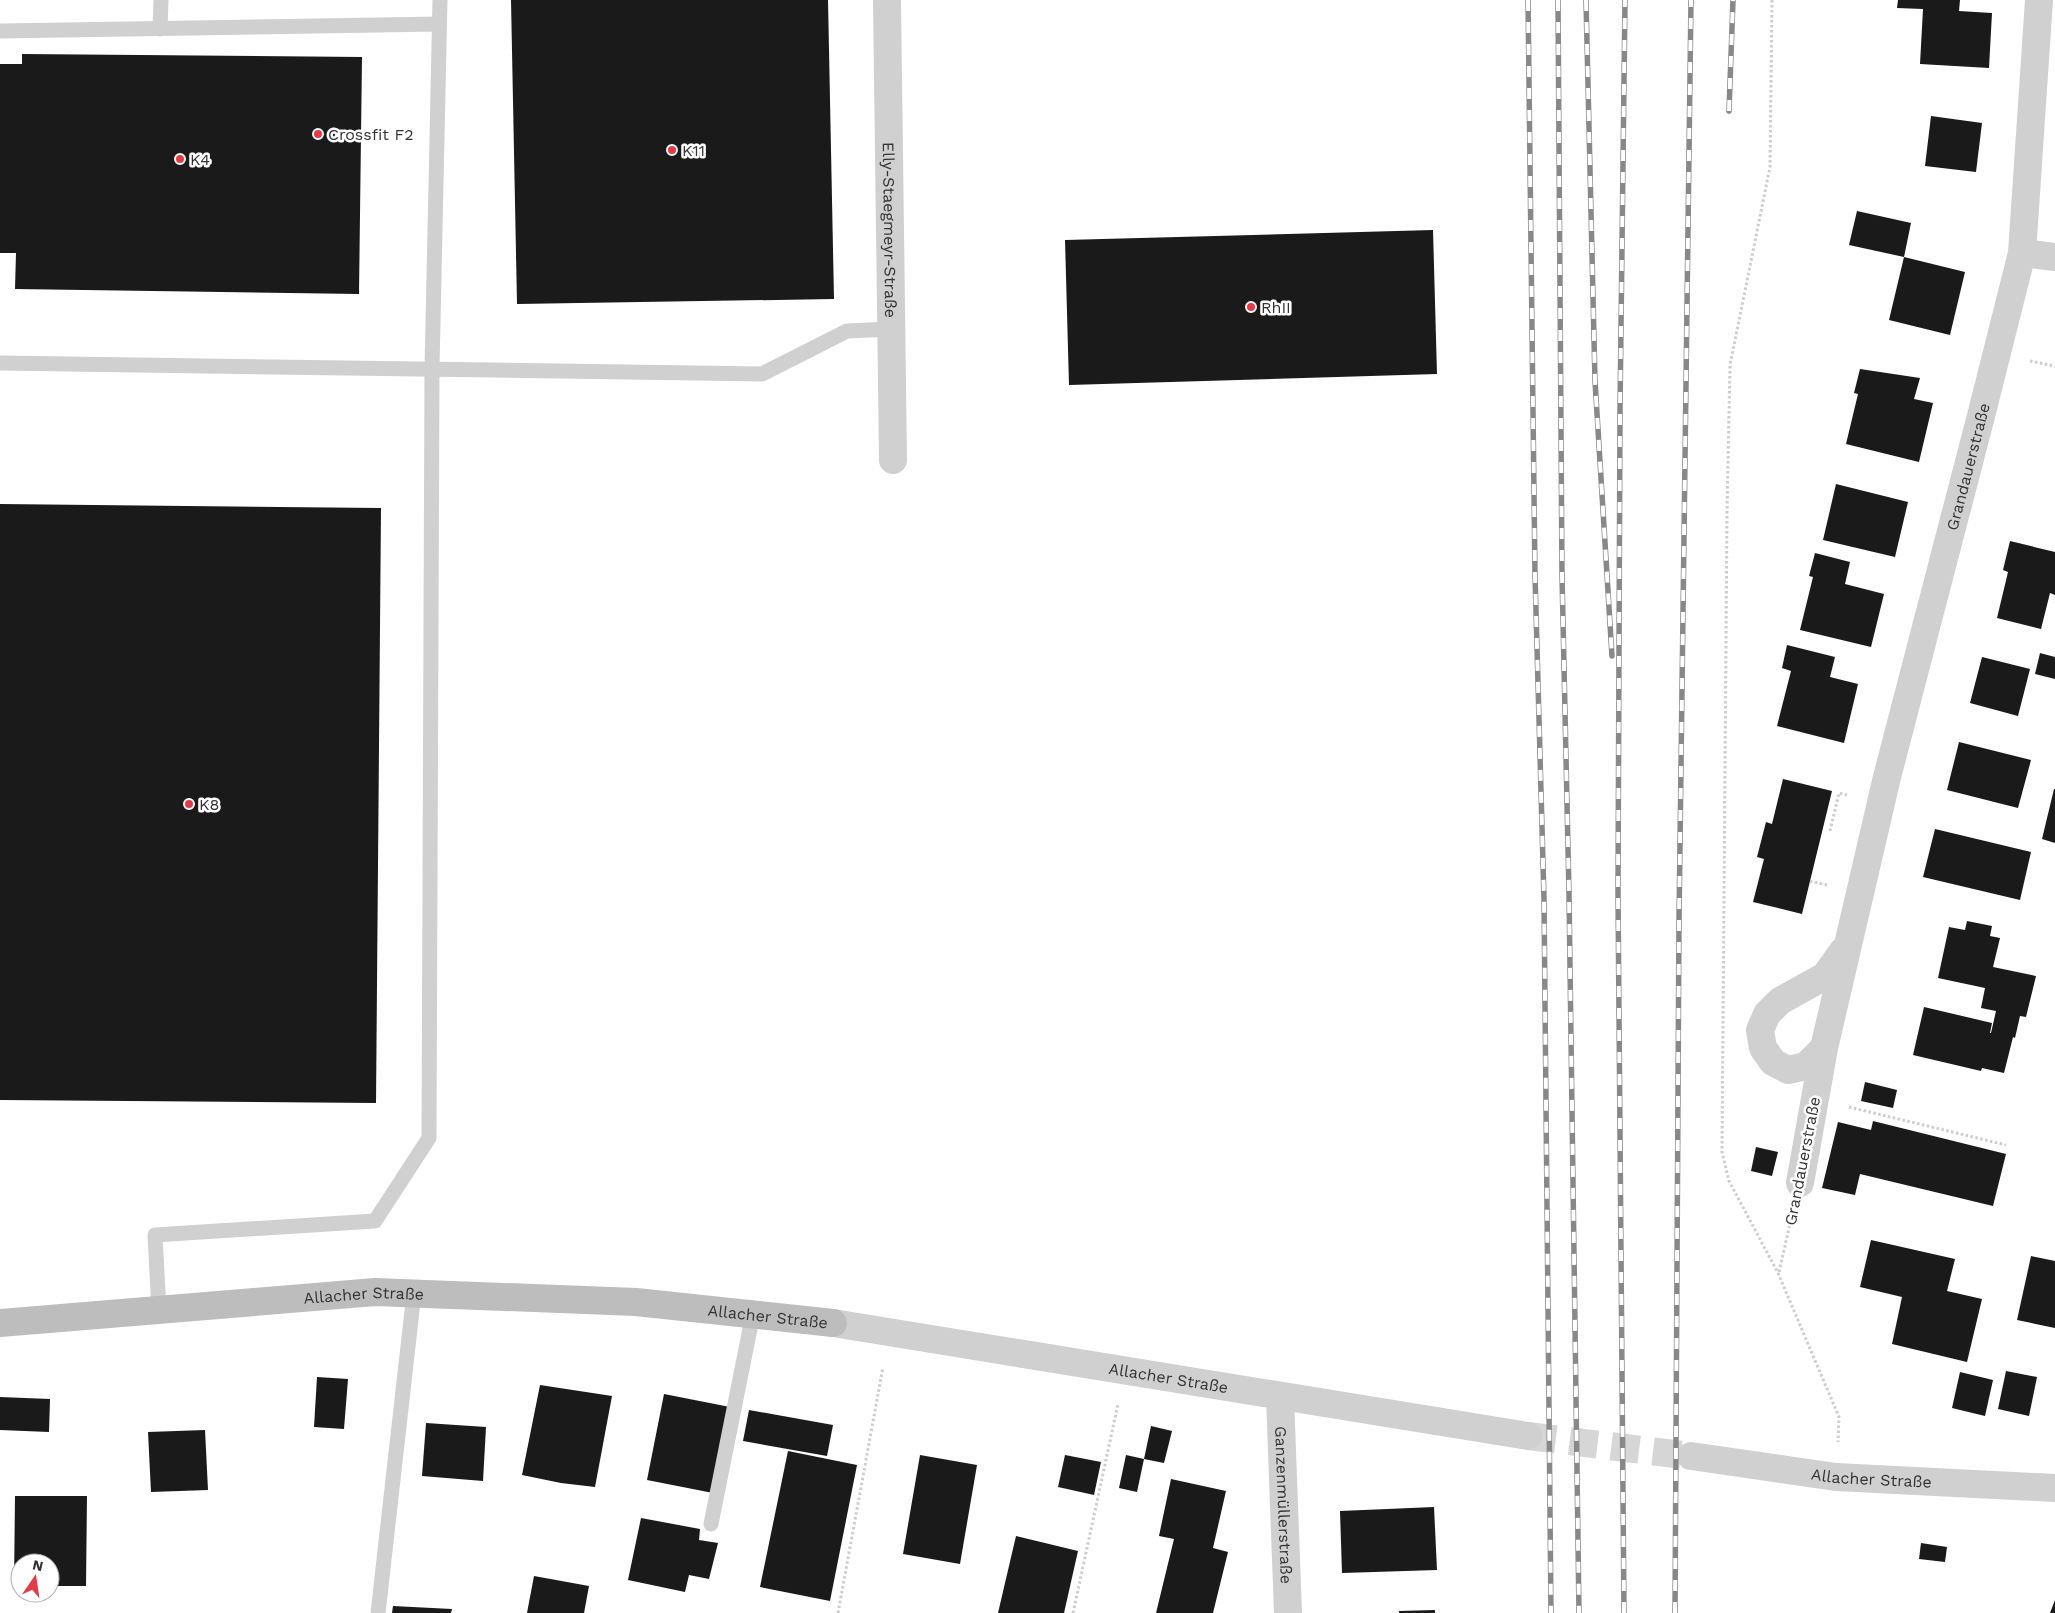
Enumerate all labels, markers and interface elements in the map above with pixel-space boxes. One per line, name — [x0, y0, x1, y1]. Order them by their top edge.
place label: Crossfit F2 — [328, 125, 414, 144]
marker: Crossfit F2 — [312, 128, 324, 140]
place label: K11 — [682, 141, 705, 160]
street label: Elly-Staegmeyr-Straße — [879, 142, 900, 318]
marker: K11 — [666, 144, 678, 156]
place label: K4 — [190, 150, 210, 169]
marker: K4 — [174, 153, 186, 165]
place label: RhII — [1261, 298, 1291, 317]
marker: RhII — [1245, 301, 1257, 313]
street label: Grandauerstraße — [1943, 401, 1994, 533]
place label: K8 — [199, 795, 219, 814]
marker: K8 — [183, 798, 195, 810]
street label: Grandauerstraße — [1781, 1095, 1824, 1227]
street label: Allacher Straße — [303, 1283, 424, 1308]
street label: Allacher Straße — [707, 1301, 829, 1332]
street label: Allacher Straße — [1107, 1359, 1230, 1397]
street label: Ganzenmüllerstraße — [1271, 1426, 1296, 1584]
street label: Allacher Straße — [1810, 1465, 1932, 1492]
north arrow — [10, 1553, 60, 1603]
text: N — [31, 1556, 45, 1574]

